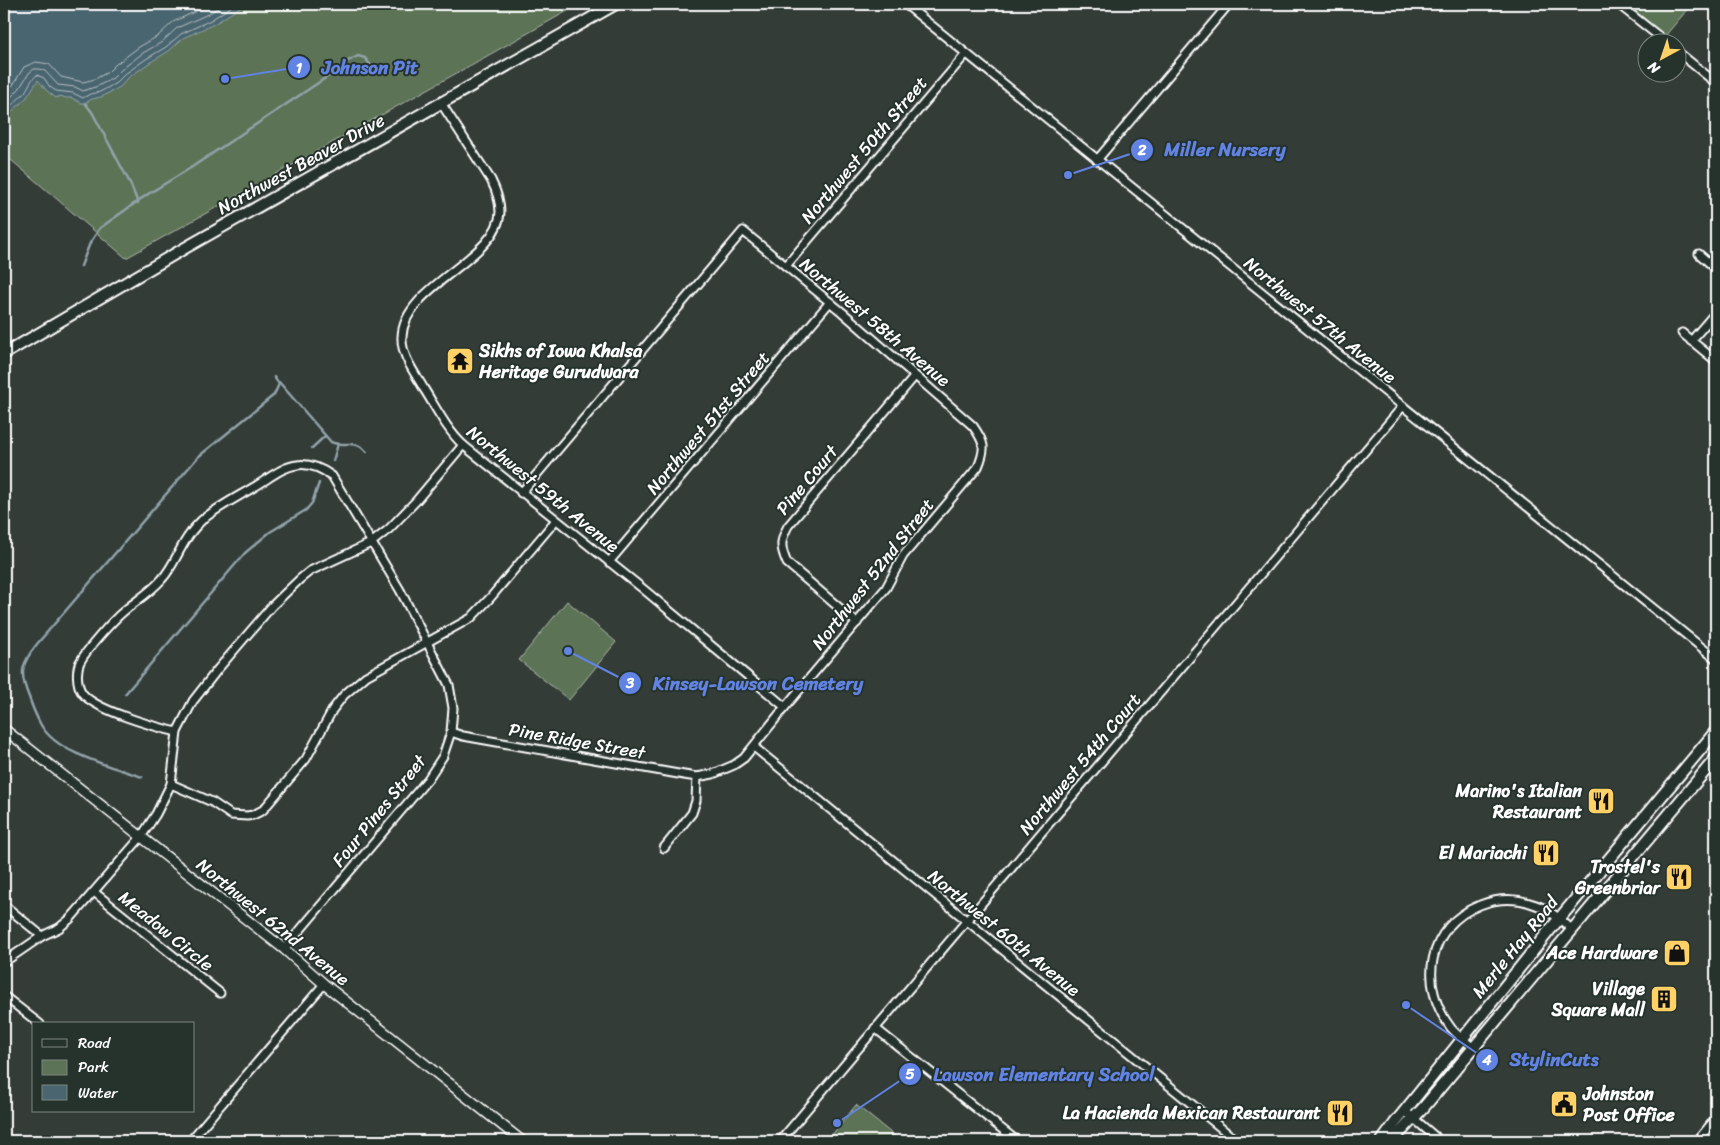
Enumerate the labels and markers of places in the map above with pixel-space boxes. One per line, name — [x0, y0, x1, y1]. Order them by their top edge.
callout: Johnson Pit — [287, 50, 428, 84]
callout: Miller Nursery — [1129, 133, 1295, 167]
place label: Sikhs of Iowa Khalsa Heritage Gurudwara — [478, 335, 643, 388]
temple icon: Sikhs of Iowa Khalsa Heritage Gurudwara — [445, 346, 475, 376]
callout: Kinsey-Lawson Cemetery — [618, 666, 873, 700]
place label: Marino's Italian Restaurant — [1455, 775, 1582, 828]
restaurant icon: Marino's Italian Restaurant — [1586, 786, 1616, 816]
place label: El Mariachi — [1439, 837, 1528, 869]
restaurant icon: El Mariachi — [1531, 838, 1561, 868]
place label: Trostel's Greenbriar — [1574, 851, 1662, 904]
restaurant icon: Trostel's Greenbriar — [1664, 862, 1694, 892]
place label: Ace Hardware — [1546, 937, 1659, 969]
shop icon: Ace Hardware — [1662, 938, 1692, 968]
place label: Village Square Mall — [1551, 973, 1646, 1026]
building icon: Village Square Mall — [1649, 984, 1679, 1014]
callout: StylinCuts — [1474, 1043, 1608, 1077]
callout: Lawson Elementary School — [898, 1057, 1165, 1091]
place label: Johnston Post Office — [1582, 1078, 1675, 1131]
public building icon: Johnston Post Office — [1549, 1089, 1579, 1119]
place label: La Hacienda Mexican Restaurant — [1063, 1097, 1321, 1129]
restaurant icon: La Hacienda Mexican Restaurant — [1325, 1098, 1355, 1128]

